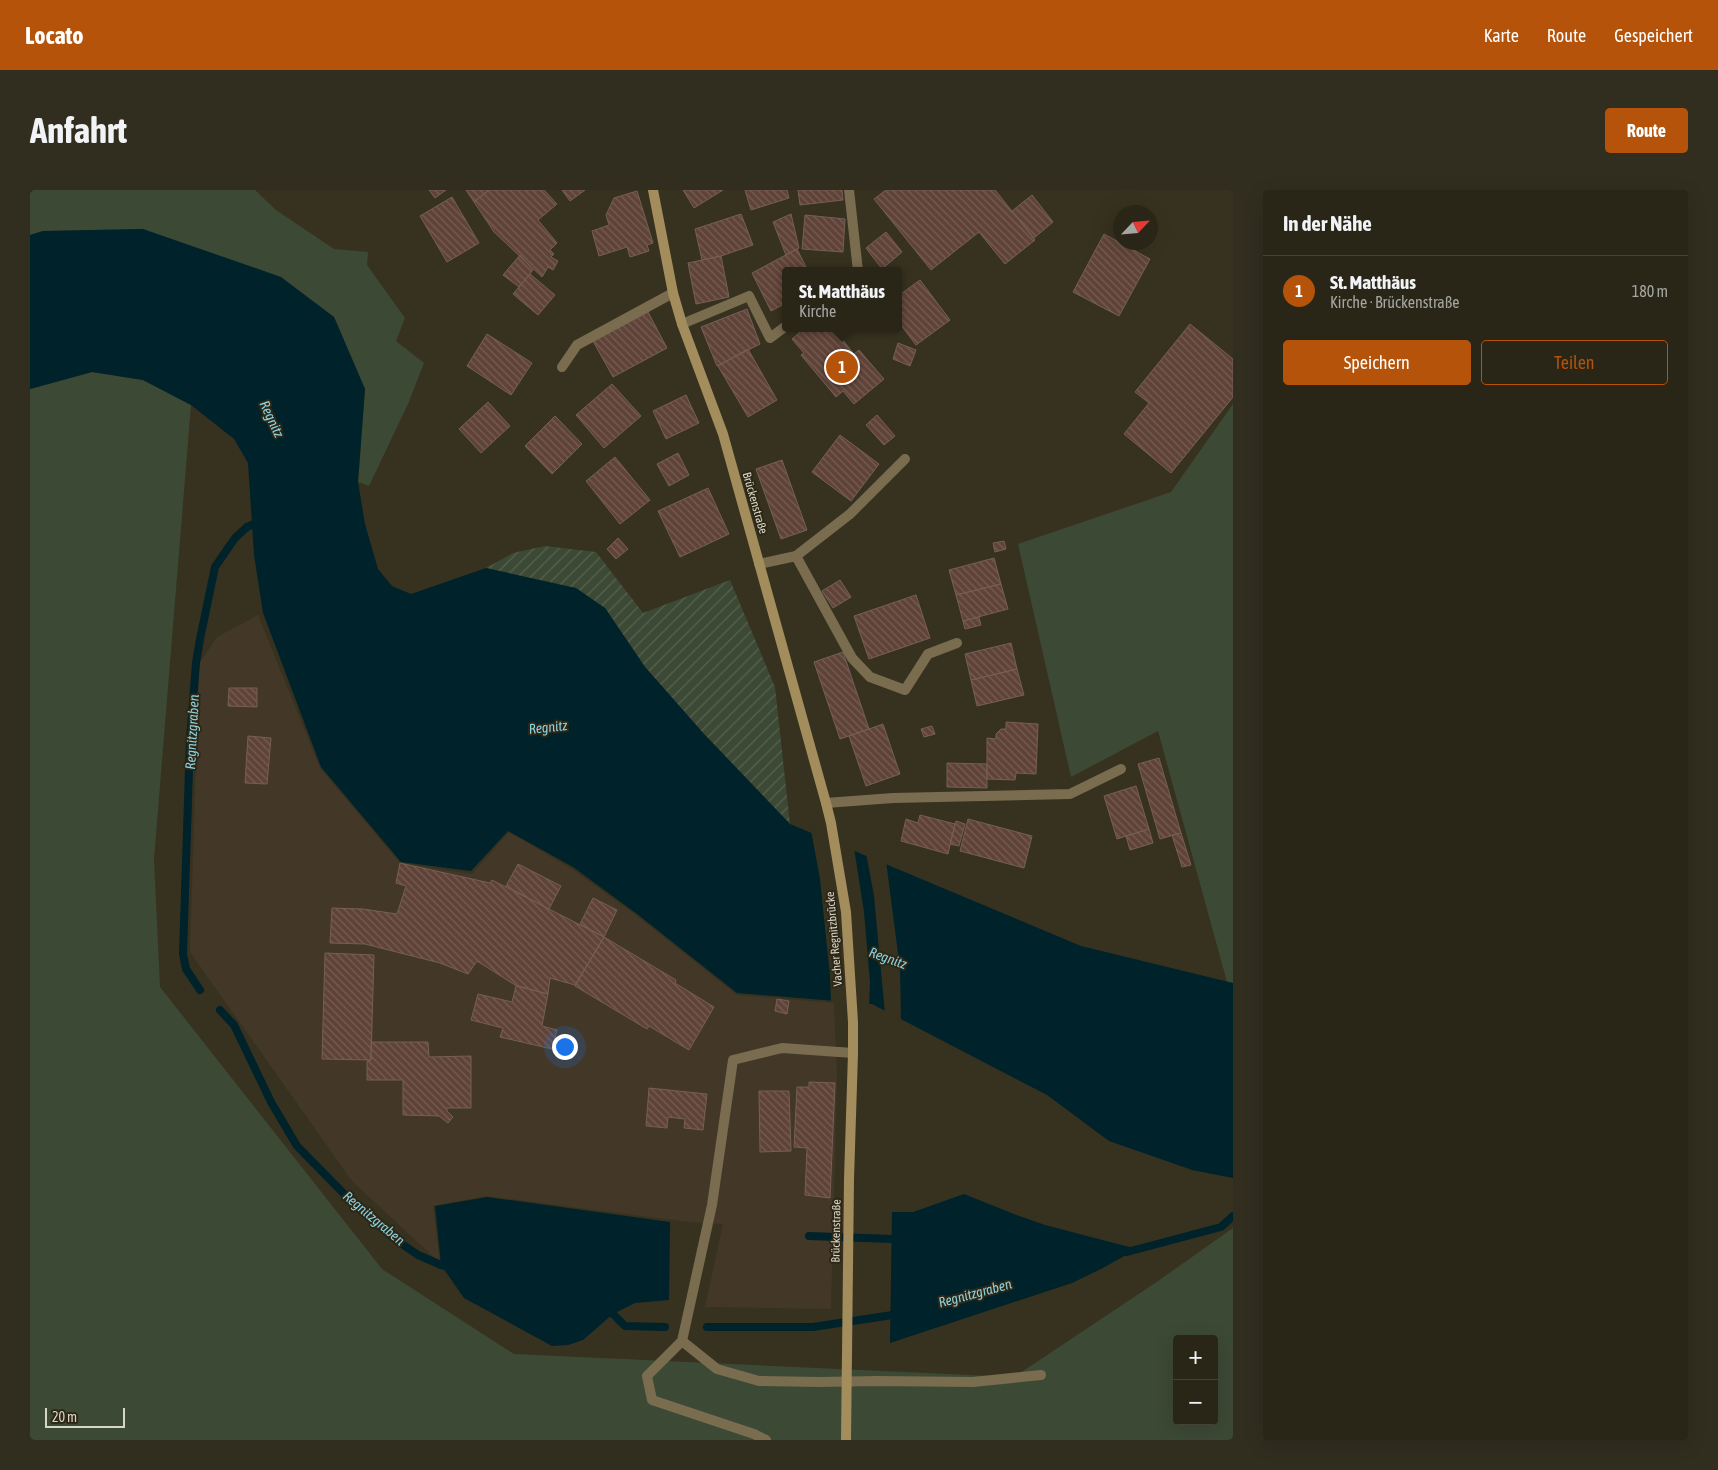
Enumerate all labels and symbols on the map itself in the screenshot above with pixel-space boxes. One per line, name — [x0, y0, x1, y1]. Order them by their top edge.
north arrow — [1113, 205, 1158, 250]
pin: 1 — [826, 348, 858, 386]
water label: Regnitz — [257, 398, 288, 441]
street label: Brückenstraße — [740, 471, 770, 535]
water label: Regnitzgraben — [182, 694, 202, 770]
water label: Regnitz — [528, 717, 569, 737]
street label: Vacher Regnitzbrücke — [823, 891, 845, 987]
water label: Regnitz — [867, 944, 910, 972]
your location — [552, 1034, 578, 1060]
water label: Regnitzgraben — [340, 1188, 408, 1248]
street label: Brückenstraße — [828, 1199, 844, 1263]
water label: Regnitzgraben — [937, 1275, 1014, 1310]
scale bar — [45, 1405, 125, 1428]

